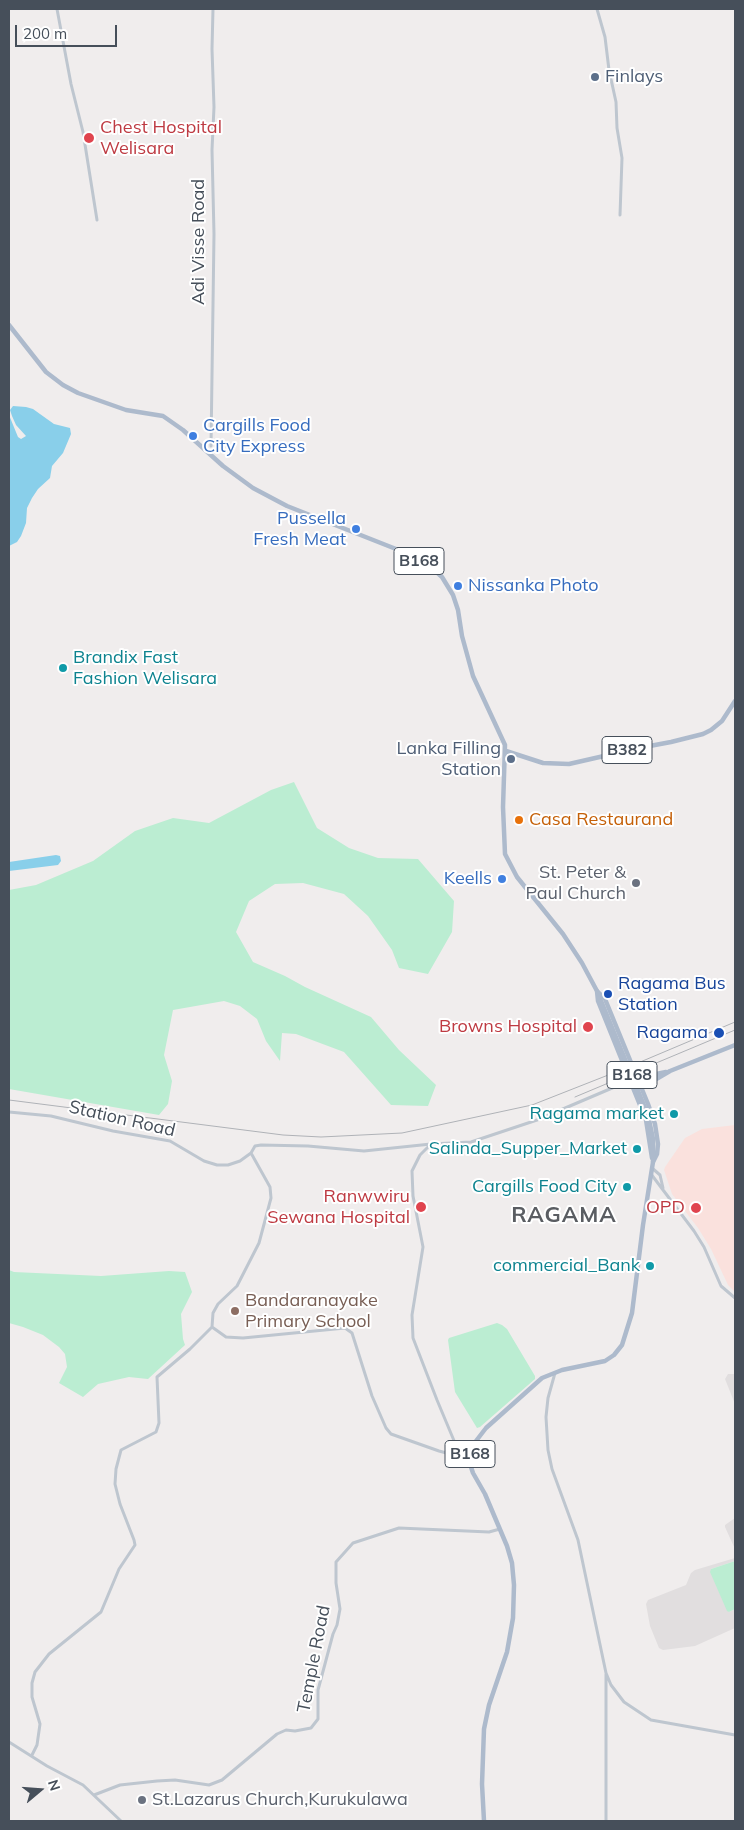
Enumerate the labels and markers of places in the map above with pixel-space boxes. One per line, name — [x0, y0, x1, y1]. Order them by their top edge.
place label: Finlays — [605, 66, 663, 88]
marker: Finlays — [589, 71, 601, 83]
place label: Chest Hospital Welisara — [100, 117, 222, 160]
marker: Chest Hospital Welisara — [82, 131, 96, 145]
place label: Cargills Food City Express — [203, 415, 311, 458]
marker: Cargills Food City Express — [187, 430, 199, 442]
place label: Pussella Fresh Meat — [253, 508, 346, 550]
marker: Pussella Fresh Meat — [350, 523, 362, 535]
place label: Nissanka Photo — [468, 575, 599, 597]
marker: Nissanka Photo — [452, 580, 464, 592]
place label: Brandix Fast Fashion Welisara — [73, 647, 217, 690]
marker: Brandix Fast Fashion Welisara — [57, 662, 69, 674]
place label: Lanka Filling Station — [397, 738, 501, 781]
marker: Lanka Filling Station — [505, 753, 517, 765]
place label: Casa Restaurand — [529, 809, 673, 831]
marker: Casa Restaurand — [513, 814, 525, 826]
place label: St. Peter & Paul Church — [525, 862, 626, 904]
place label: Keells — [444, 868, 492, 890]
marker: Keells — [496, 873, 508, 885]
marker: St. Peter & Paul Church — [630, 877, 642, 889]
place label: Ragama Bus Station — [618, 973, 726, 1016]
marker: Ragama Bus Station — [602, 988, 614, 1000]
place label: Browns Hospital — [439, 1016, 577, 1038]
marker: Browns Hospital — [581, 1020, 595, 1034]
place label: Ragama — [637, 1022, 708, 1044]
marker: Ragama — [712, 1026, 726, 1040]
place label: Ragama market — [530, 1103, 664, 1125]
marker: Ragama market — [668, 1108, 680, 1120]
place label: Salinda_Supper_Market — [429, 1138, 627, 1160]
marker: Salinda_Supper_Market — [631, 1143, 643, 1155]
place label: Cargills Food City — [472, 1176, 617, 1198]
marker: Cargills Food City — [621, 1181, 633, 1193]
place label: Ranwwiru Sewana Hospital — [267, 1186, 410, 1228]
place label: OPD — [646, 1197, 685, 1219]
marker: Ranwwiru Sewana Hospital — [414, 1200, 428, 1214]
marker: OPD — [689, 1201, 703, 1215]
place label: commercial_Bank — [493, 1255, 640, 1277]
marker: commercial_Bank — [644, 1260, 656, 1272]
place label: Bandaranayake Primary School — [245, 1290, 378, 1332]
marker: Bandaranayake Primary School — [229, 1305, 241, 1317]
place label: St.Lazarus Church,Kurukulawa — [152, 1789, 408, 1811]
marker: St.Lazarus Church,Kurukulawa — [136, 1794, 148, 1806]

